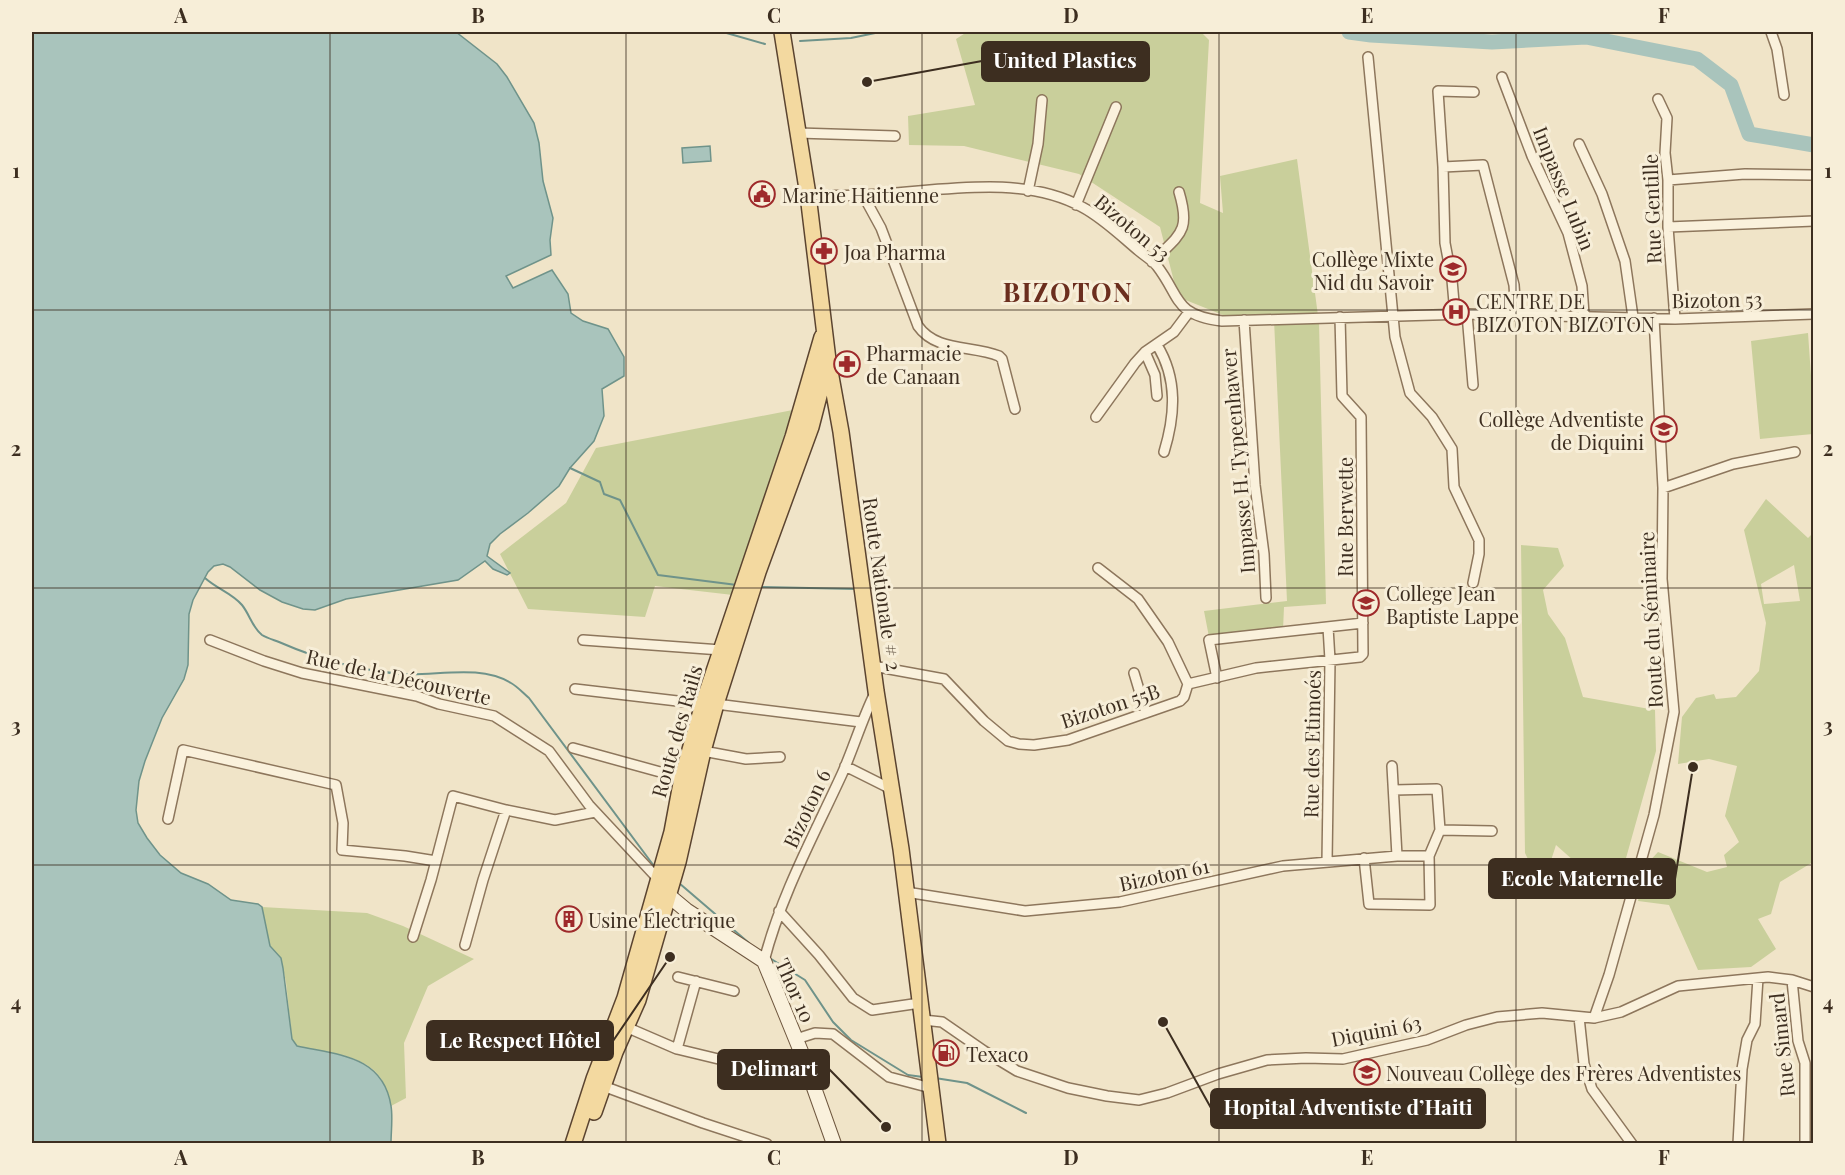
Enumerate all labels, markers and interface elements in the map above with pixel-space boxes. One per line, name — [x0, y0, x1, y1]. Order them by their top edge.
text: A — [173, 1, 188, 28]
text: B — [471, 1, 485, 28]
text: C — [767, 1, 781, 28]
text: D — [1063, 1, 1079, 28]
text: E — [1361, 1, 1373, 28]
text: F — [1658, 1, 1670, 28]
callout: United Plastics — [982, 42, 1149, 81]
text: United Plastics — [993, 45, 1137, 73]
street label: Impasse Lubin — [1528, 122, 1602, 254]
street label: Rue Gentille — [1636, 154, 1666, 264]
text: 1 — [12, 156, 20, 183]
text: 1 — [1824, 156, 1832, 183]
public building icon: Marine Haitienne — [747, 179, 777, 209]
place label: Marine Haitienne — [782, 181, 939, 208]
street label: Bizoton 53 — [1089, 187, 1177, 267]
pharmacy icon: Joa Pharma — [809, 236, 839, 266]
place label: Joa Pharma — [843, 238, 946, 265]
place label: Collège Mixte Nid du Savoir — [1312, 245, 1434, 295]
school or university icon: Collège Mixte Nid du Savoir — [1438, 254, 1468, 284]
district label: BIZOTON — [1003, 274, 1133, 309]
street label: Bizoton 53 — [1671, 285, 1763, 313]
place label: CENTRE DE BIZOTON BIZOTON — [1476, 287, 1655, 337]
hospital icon: CENTRE DE BIZOTON BIZOTON — [1441, 297, 1471, 327]
place label: Pharmacie de Canaan — [866, 339, 962, 389]
street label: Impasse H. Typeenhawer — [1214, 347, 1260, 575]
pharmacy icon: Pharmacie de Canaan — [832, 349, 862, 379]
place label: Collège Adventiste de Diquini — [1478, 405, 1644, 455]
school or university icon: Collège Adventiste de Diquini — [1649, 414, 1679, 444]
text: 2 — [11, 434, 21, 461]
text: 2 — [1823, 434, 1833, 461]
street label: Rue Berwette — [1331, 457, 1358, 577]
street label: Route Nationale # 2 — [857, 495, 909, 673]
street label: Route du Séminaire — [1632, 531, 1668, 709]
place label: College Jean Baptiste Lappe — [1386, 579, 1519, 629]
school or university icon: College Jean Baptiste Lappe — [1351, 588, 1381, 618]
street label: Rue de la Découverte — [304, 642, 494, 710]
street label: Route des Rails — [644, 662, 708, 800]
street label: Rue des Etimoés — [1296, 670, 1326, 818]
street label: Bizoton 55B — [1057, 676, 1163, 734]
text: 3 — [11, 711, 21, 738]
text: 3 — [1823, 711, 1833, 738]
street label: Bizoton 6 — [776, 764, 836, 852]
street label: Bizoton 61 — [1116, 851, 1212, 897]
callout: Ecole Maternelle — [1489, 859, 1675, 898]
text: Ecole Maternelle — [1501, 863, 1663, 891]
building icon: Usine Électrique — [554, 904, 584, 934]
place label: Usine Électrique — [588, 906, 735, 933]
street label: Thor 10 — [770, 953, 822, 1027]
text: 4 — [11, 988, 21, 1015]
text: 4 — [1823, 988, 1833, 1015]
street label: Rue Simard — [1762, 991, 1800, 1098]
street label: Diquini 63 — [1329, 1008, 1423, 1052]
callout: Le Respect Hôtel — [427, 1021, 613, 1060]
text: Le Respect Hôtel — [439, 1025, 601, 1053]
fuel station icon: Texaco — [931, 1038, 961, 1068]
place label: Texaco — [966, 1040, 1028, 1067]
callout: Delimart — [718, 1050, 829, 1089]
text: Delimart — [730, 1053, 818, 1081]
school or university icon: Nouveau Collège des Frères Adventistes — [1352, 1057, 1382, 1087]
place label: Nouveau Collège des Frères Adventistes — [1386, 1059, 1741, 1086]
callout: Hopital Adventiste d’Haiti — [1211, 1089, 1485, 1128]
text: Hopital Adventiste d’Haiti — [1223, 1092, 1473, 1120]
text: A — [173, 1143, 188, 1170]
text: B — [471, 1143, 485, 1170]
text: C — [767, 1143, 781, 1170]
text: D — [1063, 1143, 1079, 1170]
text: E — [1361, 1143, 1373, 1170]
text: F — [1658, 1143, 1670, 1170]

